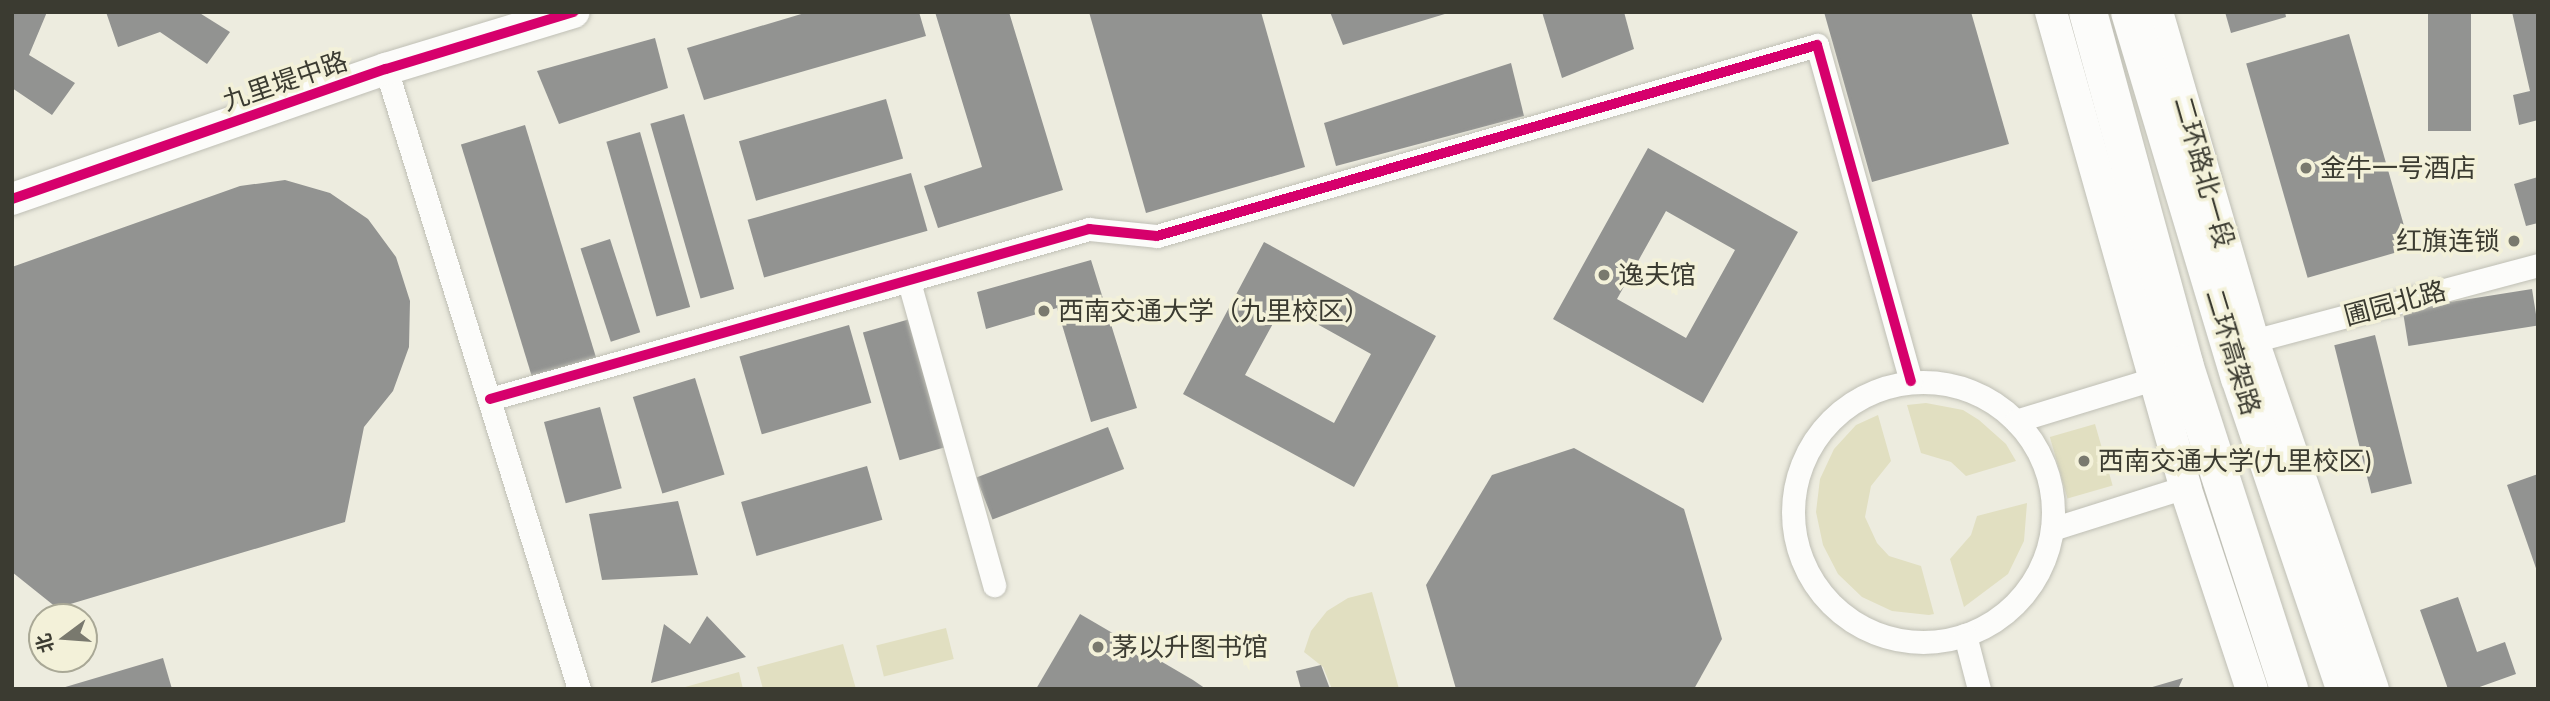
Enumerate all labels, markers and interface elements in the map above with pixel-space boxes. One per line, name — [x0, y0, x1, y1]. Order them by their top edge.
street label: 九里堤中路 — [218, 45, 352, 117]
street label: 二环路北一段 — [2168, 93, 2240, 251]
place label: 金牛一号酒店 — [2320, 152, 2476, 184]
marker: 金牛一号酒店 — [2298, 160, 2314, 176]
place label: 红旗连锁 — [2396, 225, 2500, 257]
marker: 红旗连锁 — [2506, 233, 2522, 249]
place label: 逸夫馆 — [1618, 259, 1696, 291]
marker: 逸夫馆 — [1596, 267, 1612, 283]
street label: 圃园北路 — [2341, 274, 2449, 332]
street label: 二环高架路 — [2199, 285, 2267, 419]
place label: 西南交通大学（九里校区） — [1058, 295, 1370, 327]
marker: 西南交通大学（九里校区） — [1036, 303, 1052, 319]
place label: 西南交通大学(九里校区) — [2098, 445, 2372, 477]
marker: 西南交通大学(九里校区) — [2076, 453, 2092, 469]
north arrow — [28, 603, 98, 673]
text: 北 — [28, 630, 61, 657]
place label: 茅以升图书馆 — [1112, 631, 1268, 663]
marker: 茅以升图书馆 — [1090, 639, 1106, 655]

